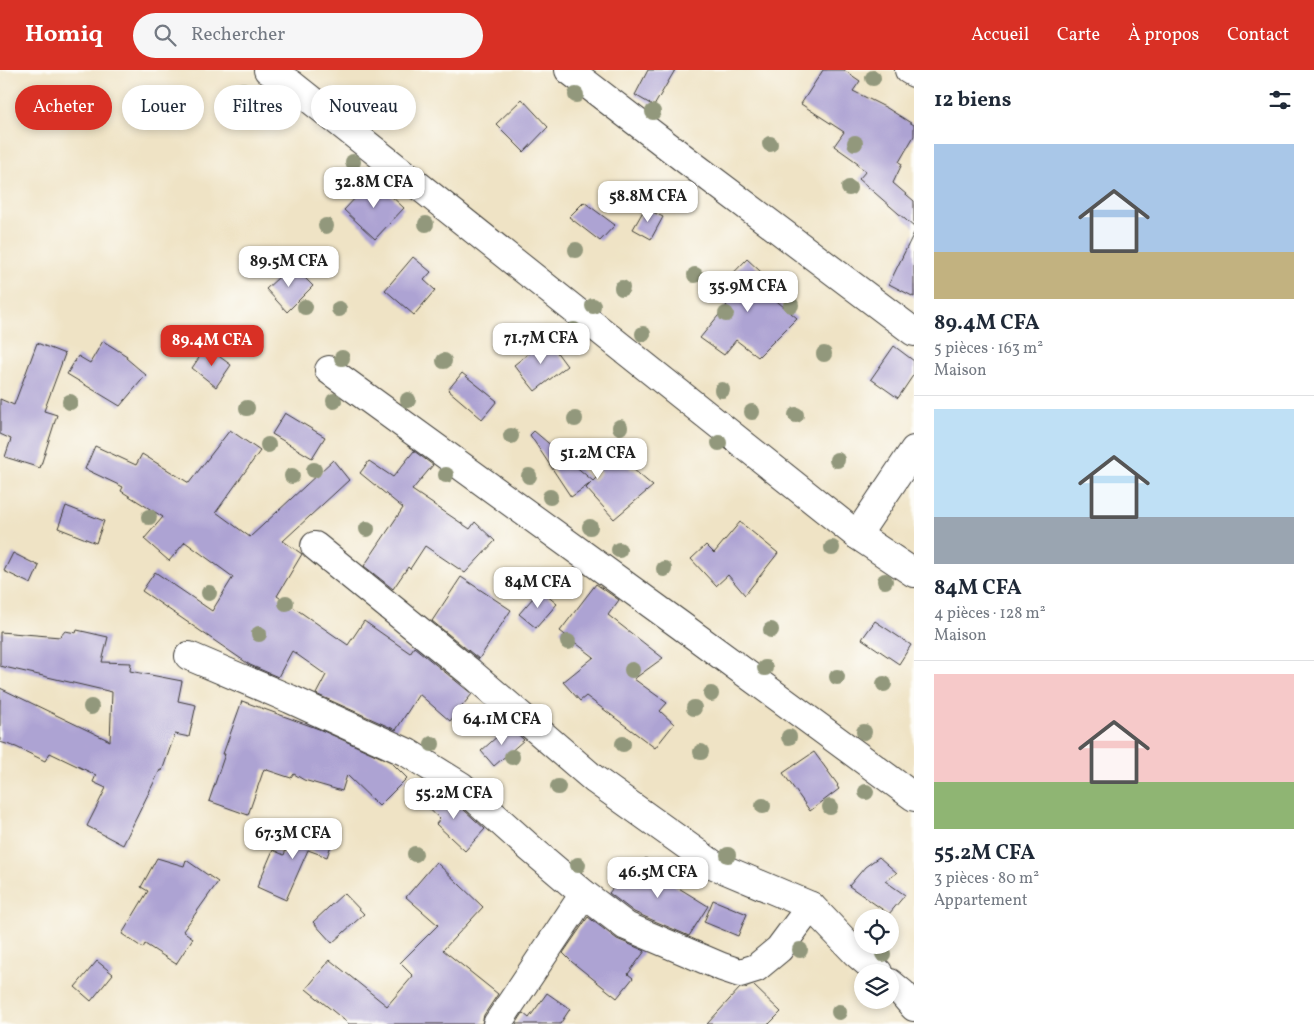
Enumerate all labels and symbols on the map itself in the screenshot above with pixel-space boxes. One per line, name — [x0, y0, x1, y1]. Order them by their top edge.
pin: 32.8M CFA — [317, 166, 431, 209]
pin: 58.8M CFA — [591, 180, 705, 223]
pin: 89.5M CFA — [232, 246, 346, 288]
pin: 35.9M CFA — [691, 270, 805, 313]
pin: 71.7M CFA — [484, 322, 598, 365]
pin: 89.4M CFA — [155, 324, 269, 367]
pin: 51.2M CFA — [541, 438, 655, 480]
pin: 84M CFA — [492, 566, 584, 609]
pin: 64.1M CFA — [445, 704, 559, 746]
pin: 55.2M CFA — [397, 778, 511, 820]
pin: 67.3M CFA — [236, 818, 350, 860]
pin: 46.5M CFA — [601, 856, 715, 899]

